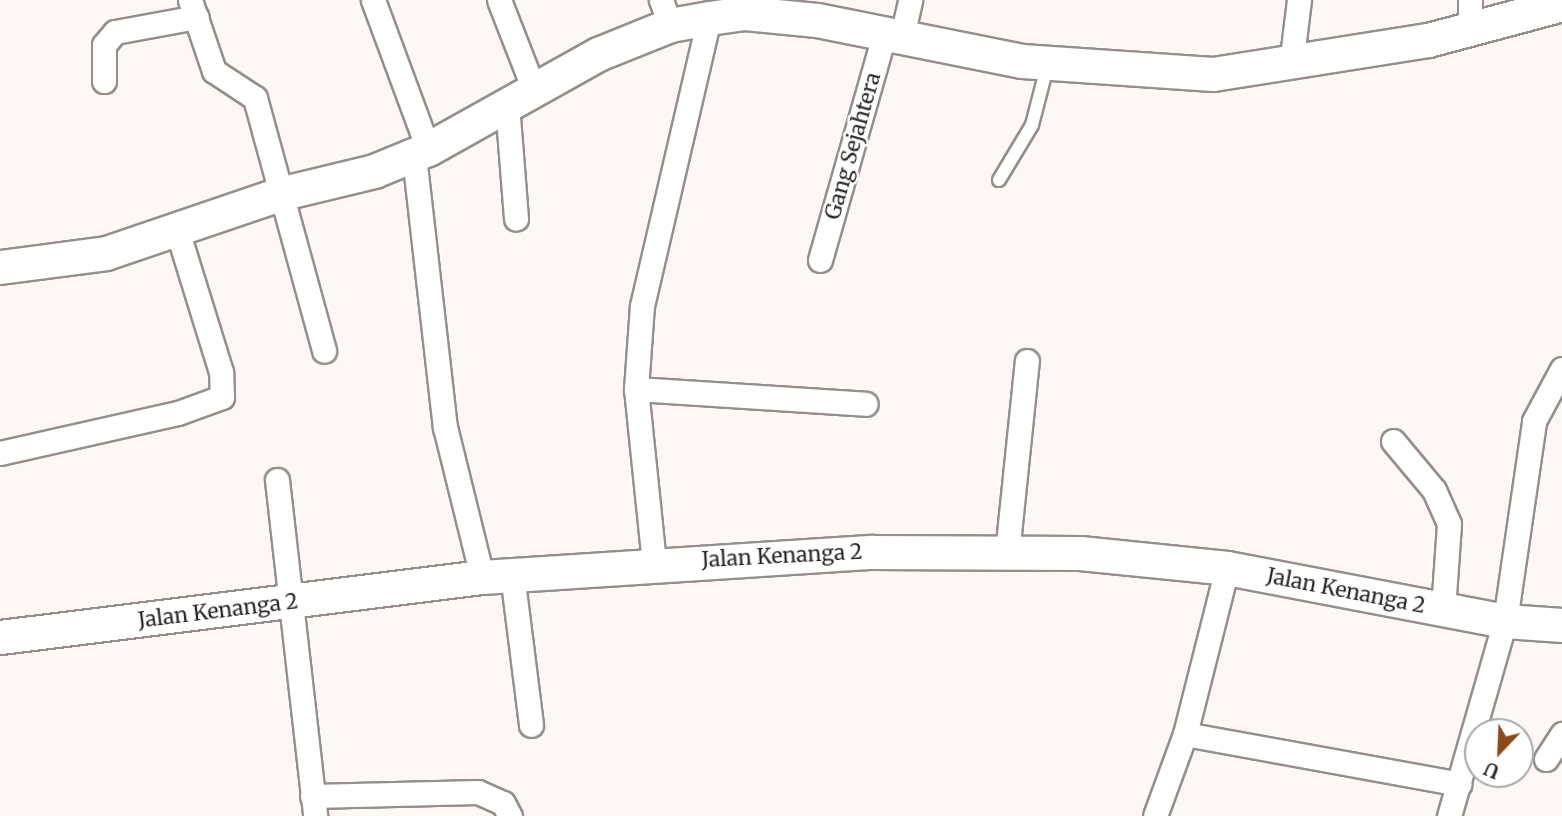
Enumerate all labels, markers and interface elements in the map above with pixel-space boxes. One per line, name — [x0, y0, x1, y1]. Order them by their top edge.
street label: Gang Sejahtera — [820, 70, 886, 222]
street label: Jalan Kenanga 2 — [701, 539, 863, 573]
street label: Jalan Kenanga 2 — [1265, 563, 1427, 619]
street label: Jalan Kenanga 2 — [137, 589, 299, 633]
north arrow — [1464, 718, 1534, 788]
text: U — [1480, 757, 1503, 784]

